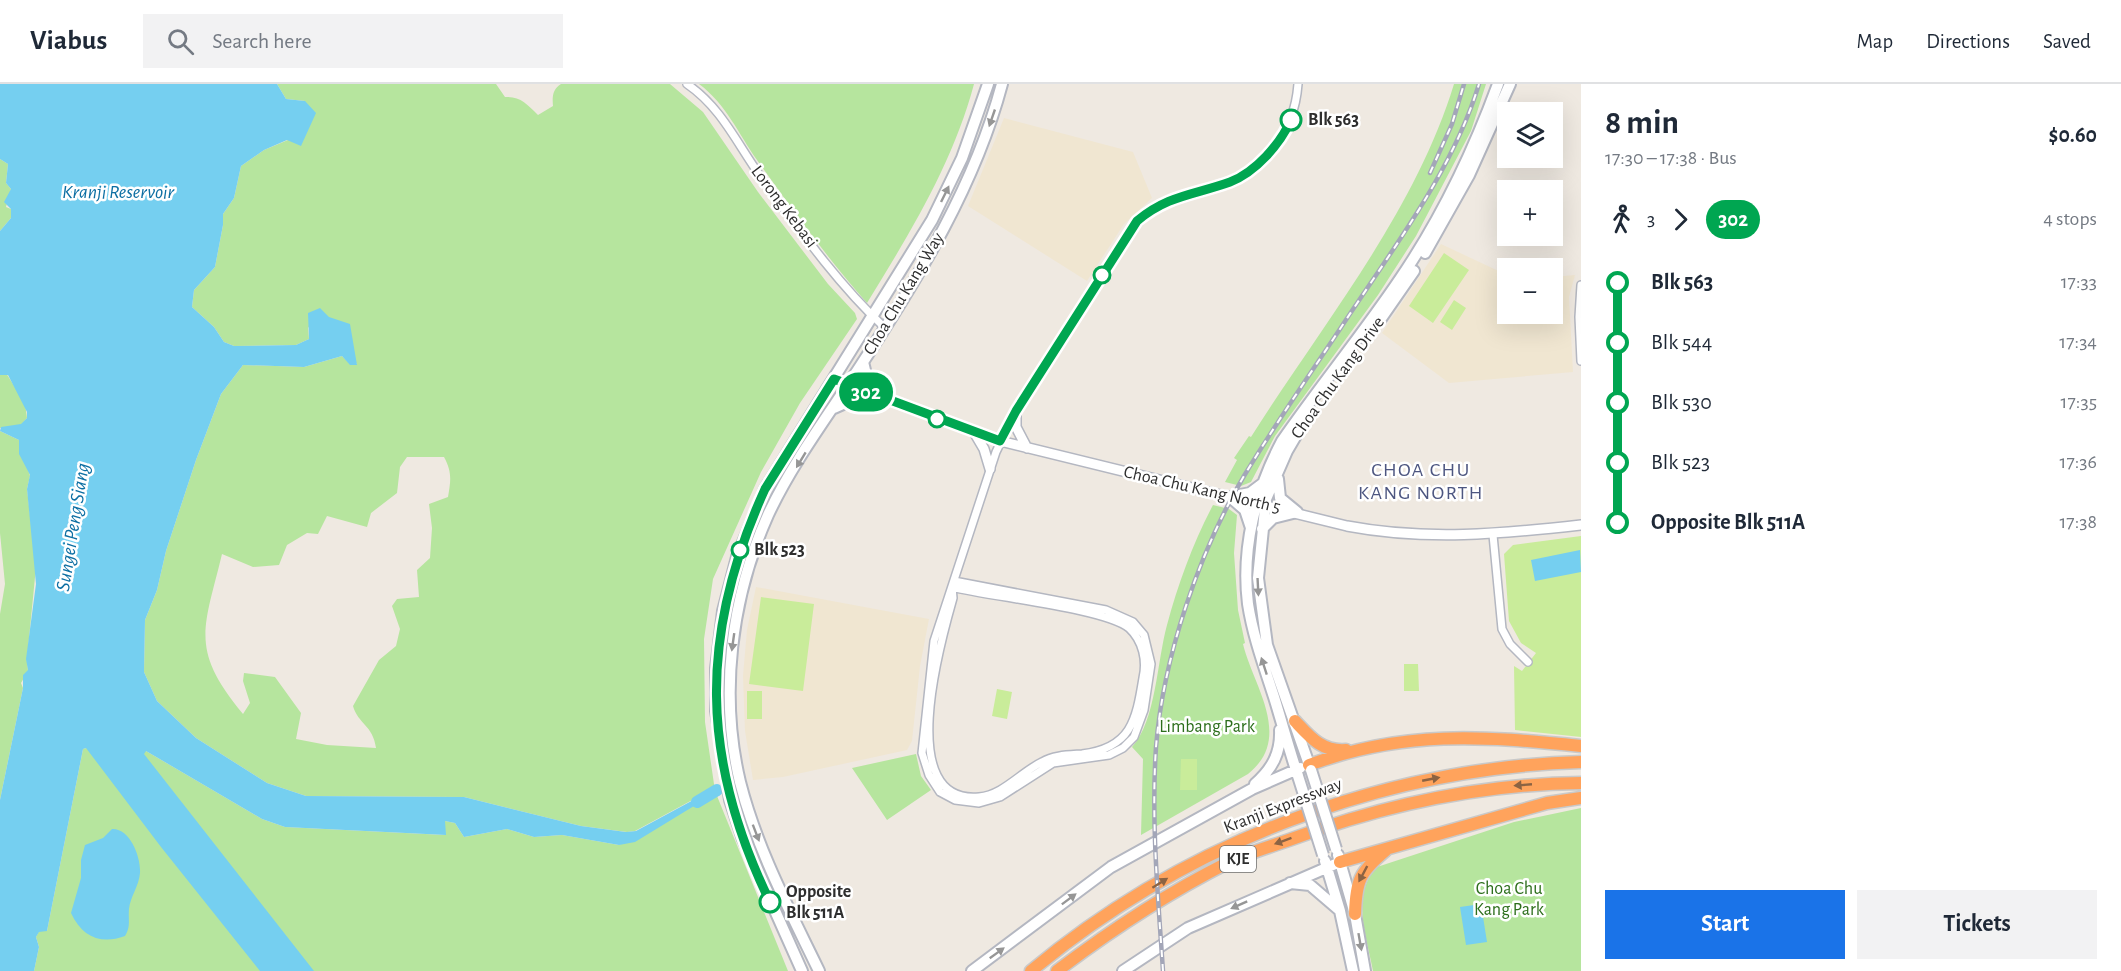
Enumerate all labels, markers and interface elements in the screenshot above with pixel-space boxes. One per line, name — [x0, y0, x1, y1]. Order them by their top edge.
search box — [143, 14, 563, 68]
icon: search — [164, 25, 197, 58]
text: Viabus — [30, 27, 107, 55]
text: Search here — [212, 30, 312, 52]
text: Map — [1857, 31, 1893, 52]
text: Directions — [1926, 31, 2010, 52]
text: Saved — [2043, 31, 2091, 52]
map controls — [1497, 102, 1563, 324]
button: layers — [1497, 102, 1563, 168]
text: 8 min — [1605, 107, 1679, 140]
one-way arrow — [987, 109, 997, 127]
marker: Blk 563 — [1280, 109, 1302, 131]
place label: Blk 563 — [1308, 111, 1359, 129]
text: $0.60 — [2049, 124, 2097, 146]
text: 17:30 – 17:38 · Bus — [1605, 148, 1737, 168]
street label: Lorong Kebasi — [747, 163, 821, 251]
button: + — [1497, 180, 1563, 246]
water label: Kranji Reservoir — [62, 182, 174, 202]
one-way arrow — [940, 186, 950, 203]
icon: walk — [1605, 203, 1638, 236]
icon: forward — [1664, 203, 1697, 236]
text: 3 — [1647, 209, 1655, 229]
text: 302 — [1718, 209, 1748, 230]
text: 4 stops — [2043, 209, 2097, 229]
street label: Choa Chu Kang Way — [860, 229, 948, 358]
button: − — [1497, 258, 1563, 324]
unlabelled marker — [1093, 266, 1111, 284]
text: Blk 563 — [1651, 271, 1713, 293]
text: 17:33 — [2061, 272, 2097, 292]
street label: Choa Chu Kang Drive — [1288, 314, 1388, 442]
text: Blk 544 — [1651, 331, 1712, 353]
text: 17:34 — [2059, 332, 2097, 352]
line badge: 302 — [832, 372, 900, 412]
text: 302 — [851, 382, 881, 403]
text: Blk 530 — [1651, 391, 1712, 413]
text: 17:35 — [2061, 392, 2097, 412]
unlabelled marker — [928, 410, 946, 428]
text: Blk 523 — [1651, 451, 1710, 473]
one-way arrow — [795, 452, 806, 468]
text: 17:36 — [2060, 452, 2097, 472]
district label: CHOA CHU KANG NORTH — [1358, 460, 1484, 503]
water label: Sungei Peng Siang — [53, 461, 93, 593]
street label: Choa Chu Kang North 5 — [1122, 463, 1282, 517]
text: Opposite Blk 511A — [1651, 511, 1805, 533]
text: 17:38 — [2059, 512, 2097, 532]
marker: Blk 523 — [731, 541, 749, 559]
place label: Blk 523 — [754, 541, 805, 559]
one-way arrow — [1254, 578, 1263, 597]
one-way arrow — [728, 632, 737, 651]
one-way arrow — [1259, 657, 1268, 675]
park label: Limbang Park — [1159, 718, 1256, 736]
one-way arrow — [1422, 774, 1441, 783]
street label: Kranji Expressway — [1221, 775, 1345, 837]
one-way arrow — [1513, 780, 1532, 790]
one-way arrow — [751, 825, 761, 843]
one-way arrow — [1274, 837, 1292, 847]
road number: KJE — [1220, 846, 1256, 872]
one-way arrow — [1358, 866, 1367, 883]
one-way arrow — [1151, 877, 1168, 888]
park label: Choa Chu Kang Park — [1474, 880, 1545, 919]
place label: Opposite Blk 511A — [786, 883, 851, 922]
button: Start — [1605, 890, 1845, 959]
button: Tickets — [1857, 890, 2097, 959]
marker: Opposite Blk 511A — [759, 891, 781, 913]
one-way arrow — [1060, 893, 1076, 905]
one-way arrow — [1230, 901, 1247, 910]
one-way arrow — [1356, 933, 1365, 952]
one-way arrow — [989, 947, 1004, 959]

